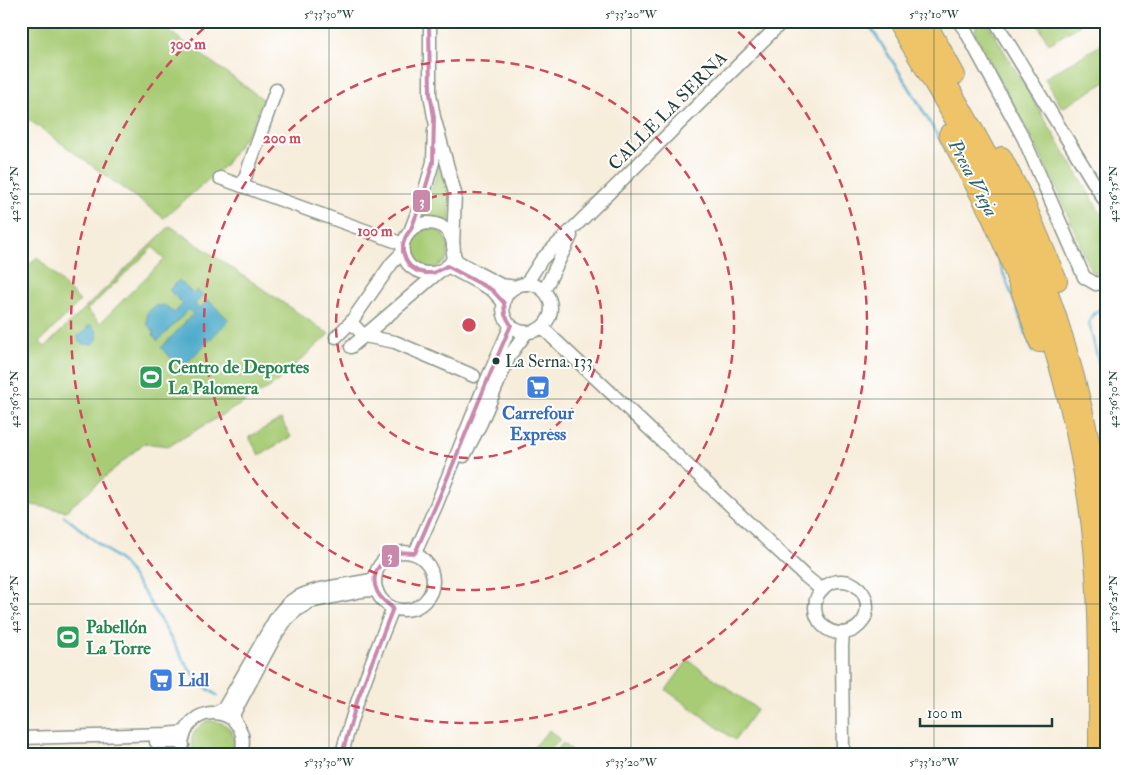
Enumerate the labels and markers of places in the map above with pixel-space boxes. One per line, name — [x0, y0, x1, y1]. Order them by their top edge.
centre of rings — [460, 316, 478, 334]
place label: La Serna. 133 — [505, 351, 593, 372]
place label: Centro de Deportes La Palomera — [168, 356, 309, 400]
marker: La Serna. 133 — [491, 356, 501, 366]
sports icon: Centro de Deportes La Palomera — [138, 364, 164, 390]
supermarket icon: Carrefour Express — [525, 374, 551, 400]
place label: Carrefour Express — [502, 402, 574, 446]
place label: Pabellón La Torre — [86, 616, 151, 660]
sports icon: Pabellón La Torre — [55, 624, 81, 650]
supermarket icon: Lidl — [148, 667, 174, 693]
place label: Lidl — [178, 669, 210, 692]

